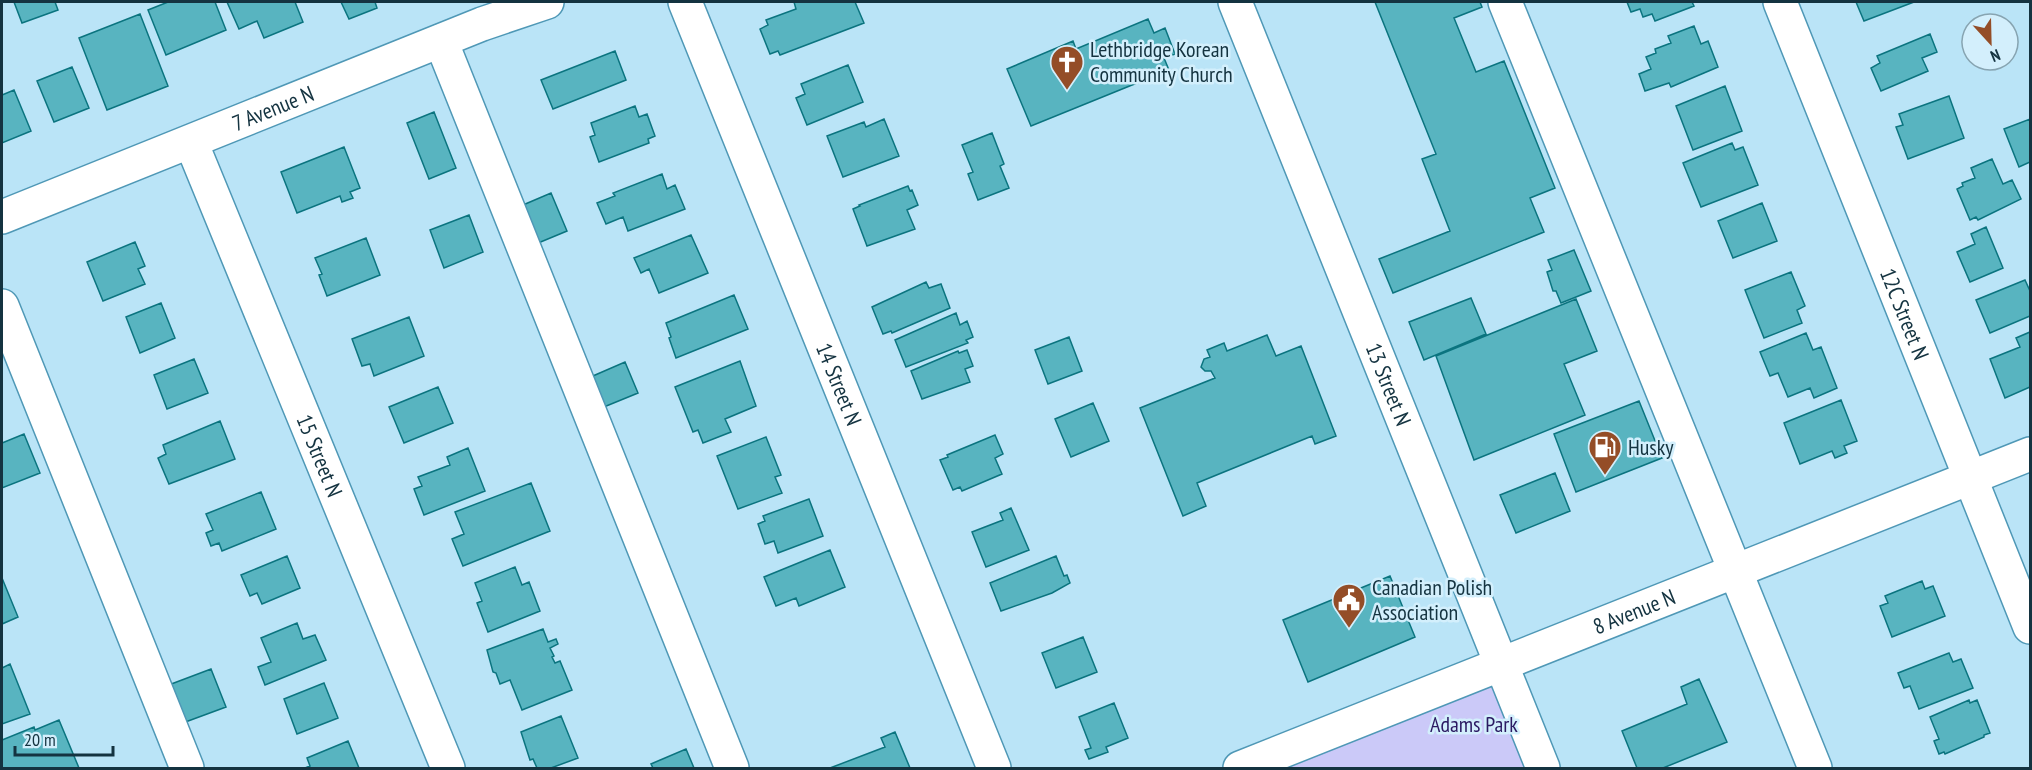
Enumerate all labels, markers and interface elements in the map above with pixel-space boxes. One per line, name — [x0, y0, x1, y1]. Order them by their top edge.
north arrow — [1960, 12, 2020, 72]
place label: Lethbridge Korean Community Church — [1090, 35, 1233, 88]
church icon: Lethbridge Korean Community Church — [1049, 44, 1085, 91]
text: N — [1988, 45, 2003, 67]
street label: 7 Avenue N — [228, 79, 318, 137]
street label: 12C Street N — [1874, 264, 1936, 364]
street label: 14 Street N — [810, 339, 868, 429]
street label: 13 Street N — [1360, 339, 1418, 430]
street label: 15 Street N — [290, 410, 349, 501]
fuel station icon: Husky — [1587, 429, 1623, 476]
place label: Husky — [1628, 433, 1674, 461]
place label: Canadian Polish Association — [1372, 573, 1492, 626]
public building icon: Canadian Polish Association — [1331, 582, 1367, 629]
street label: 8 Avenue N — [1589, 582, 1679, 640]
park label: Adams Park — [1430, 710, 1518, 738]
scale bar — [15, 719, 112, 757]
text: 20 m — [24, 728, 56, 751]

